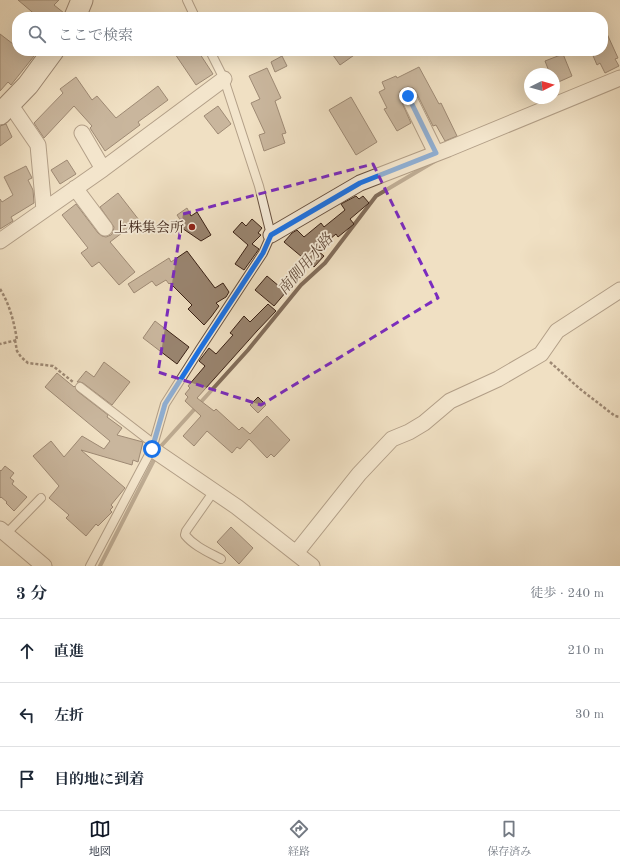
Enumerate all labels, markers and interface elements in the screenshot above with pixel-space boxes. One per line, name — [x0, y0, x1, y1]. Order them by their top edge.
search box — [12, 12, 608, 56]
icon: search — [26, 23, 48, 45]
text: ここで検索 — [58, 29, 133, 44]
north arrow — [524, 68, 560, 104]
route end — [399, 87, 417, 105]
place label: 上株集会所 — [114, 220, 184, 235]
marker: 上株集会所 — [187, 222, 197, 232]
water label: 南側用水路 — [274, 230, 337, 298]
route start — [143, 440, 161, 458]
text: 3 分 — [16, 586, 48, 603]
text: 徒歩 · 240 m — [530, 587, 604, 600]
icon: ahead — [16, 640, 38, 662]
text: 210 m — [567, 644, 604, 657]
text: 直進 — [54, 645, 84, 660]
icon: left — [16, 704, 38, 726]
text: 30 m — [575, 708, 604, 721]
text: 左折 — [54, 709, 84, 724]
icon: arrive — [16, 768, 38, 790]
text: 目的地に到着 — [54, 773, 144, 788]
tab: 地図 — [89, 818, 111, 860]
tab: 経路 — [288, 818, 310, 860]
tab: 保存済み — [487, 818, 531, 860]

